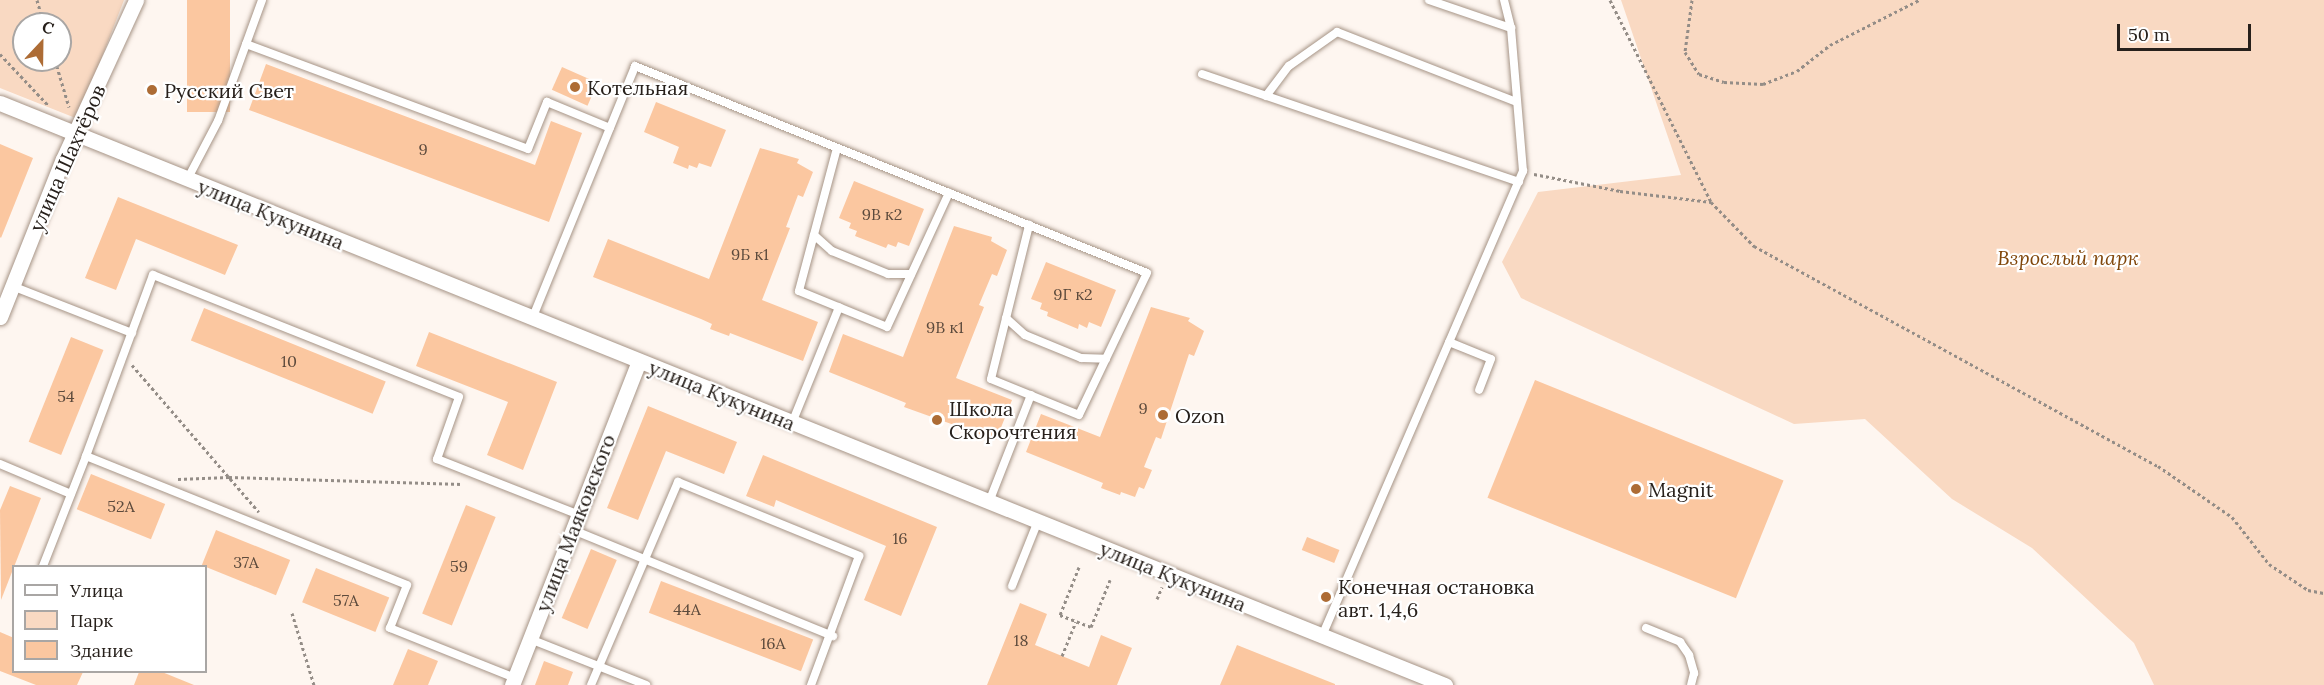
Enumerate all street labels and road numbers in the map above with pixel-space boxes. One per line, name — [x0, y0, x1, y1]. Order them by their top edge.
street label: улица Шахтёров — [24, 81, 110, 235]
street label: улица Кукунина — [194, 174, 348, 254]
street label: улица Кукунина — [645, 355, 799, 435]
street label: улица Маяковского — [530, 431, 620, 615]
street label: улица Кукунина — [1096, 536, 1250, 616]

